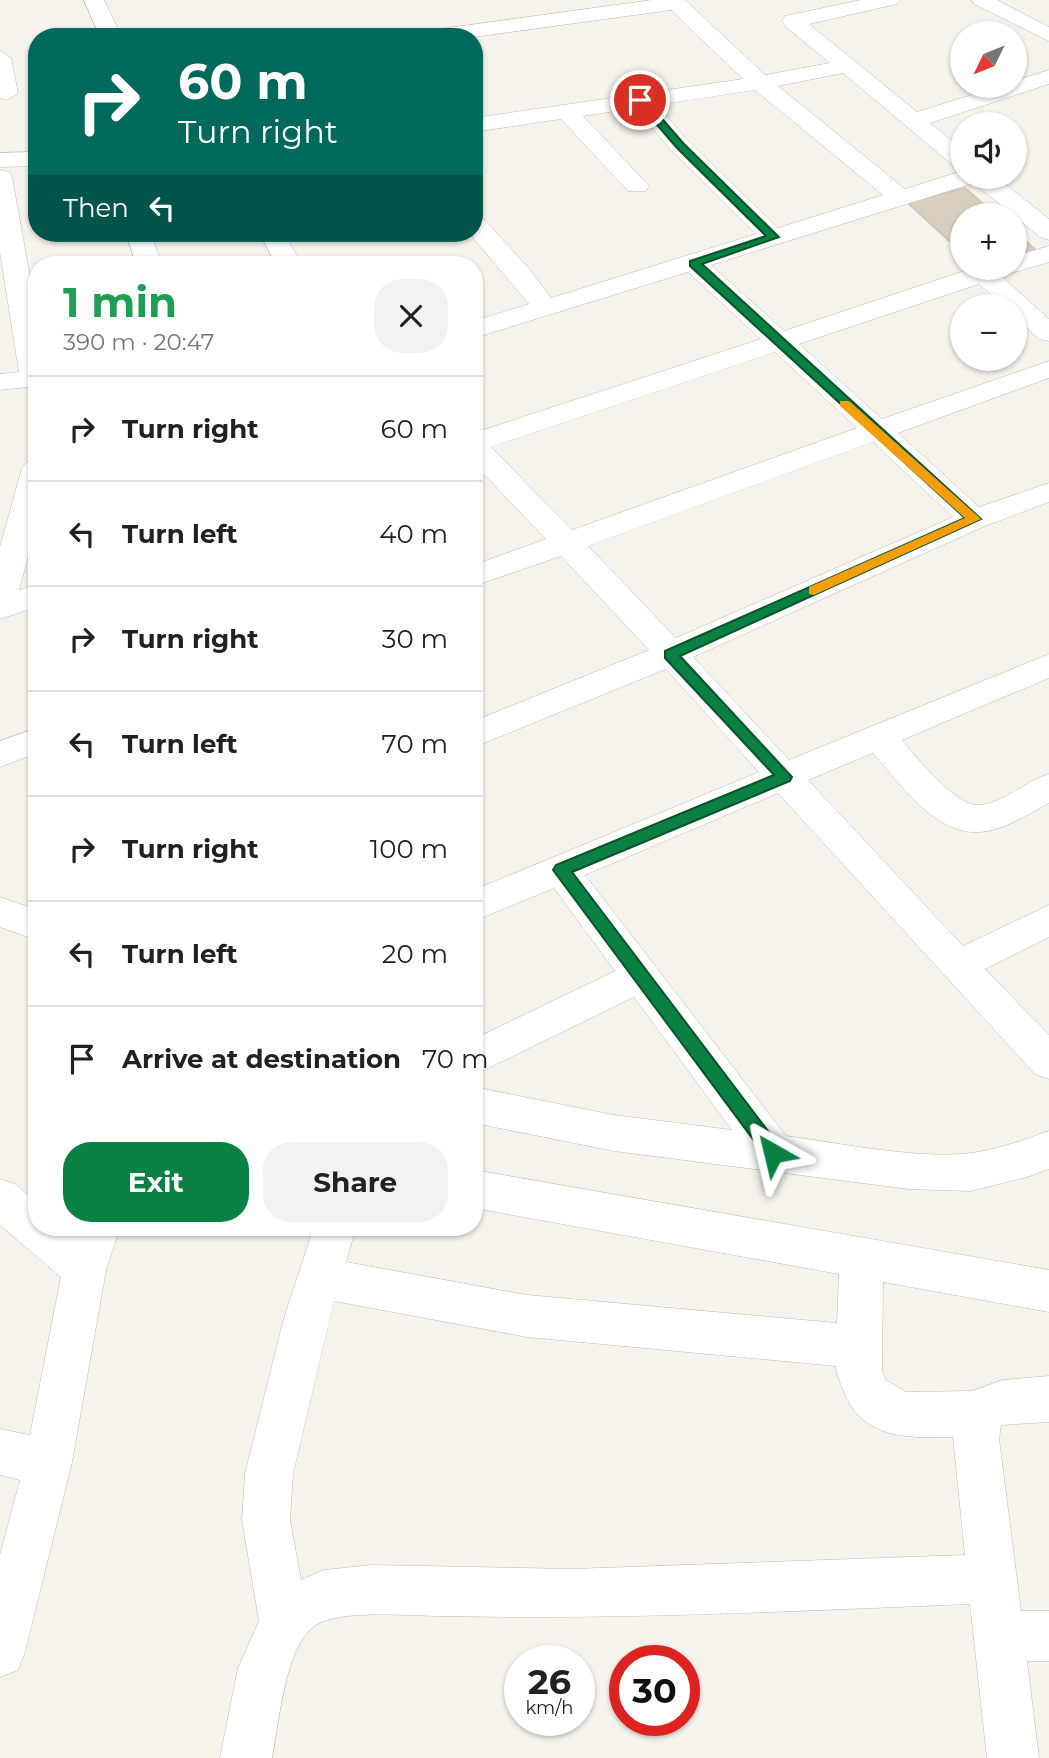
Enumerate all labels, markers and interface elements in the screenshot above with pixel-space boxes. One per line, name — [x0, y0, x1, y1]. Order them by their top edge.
north arrow — [950, 21, 1027, 98]
map controls — [950, 21, 1027, 371]
text: 60 m — [178, 52, 308, 111]
icon: right — [63, 56, 154, 147]
pin — [610, 70, 670, 130]
icon: arrive — [621, 81, 659, 119]
text: Turn right — [178, 112, 338, 151]
button: sound — [950, 112, 1027, 189]
icon: left — [143, 189, 181, 227]
text: Then — [63, 192, 129, 224]
button: + — [950, 203, 1027, 280]
text: 1 min — [63, 276, 177, 328]
button: close — [374, 279, 448, 353]
button: − — [950, 294, 1027, 371]
text: 390 m · 20:47 — [63, 328, 214, 356]
icon: right — [63, 410, 101, 448]
text: Turn right — [122, 413, 258, 445]
text: 60 m — [381, 413, 448, 445]
icon: left — [63, 515, 101, 553]
text: Turn left — [122, 518, 238, 550]
text: 40 m — [379, 518, 448, 550]
icon: right — [63, 620, 101, 658]
text: Turn right — [122, 623, 258, 655]
text: 30 m — [382, 623, 448, 655]
icon: left — [63, 725, 101, 763]
text: Turn left — [122, 728, 238, 760]
text: 70 m — [382, 728, 448, 760]
icon: right — [63, 830, 101, 868]
text: Turn right — [122, 833, 258, 865]
text: 100 m — [370, 833, 448, 865]
icon: left — [63, 935, 101, 973]
text: Turn left — [122, 938, 238, 970]
text: 20 m — [382, 938, 448, 970]
icon: arrive — [63, 1040, 101, 1078]
text: Arrive at destination — [122, 1043, 401, 1075]
text: 70 m — [422, 1043, 488, 1075]
position arrow — [736, 1116, 810, 1190]
button: Exit — [63, 1142, 249, 1222]
button: Share — [263, 1142, 448, 1222]
speed limit sign: 30 — [609, 1645, 700, 1736]
text: 26 — [528, 1660, 571, 1703]
text: km/h — [525, 1697, 574, 1719]

